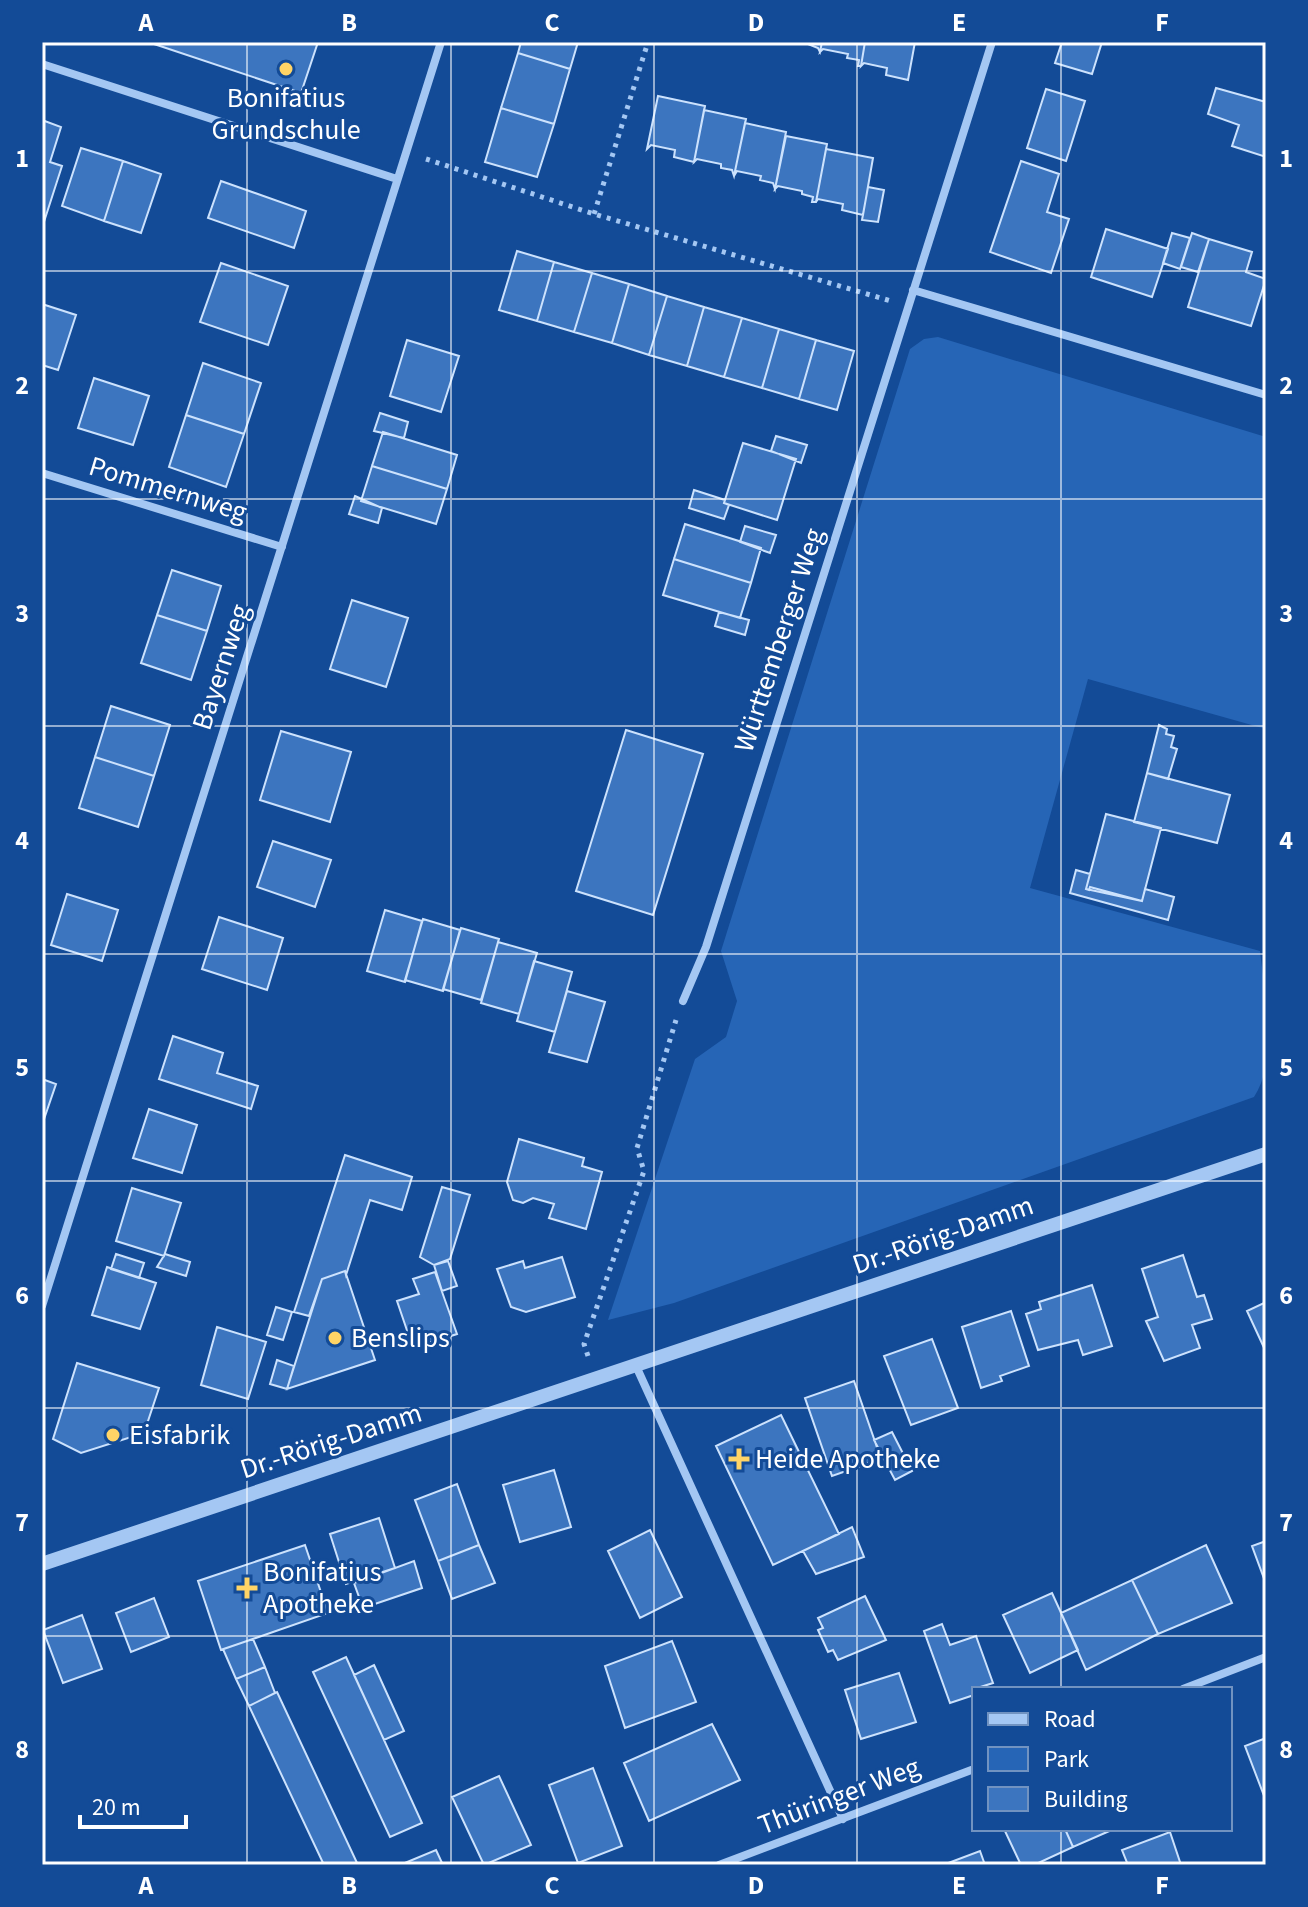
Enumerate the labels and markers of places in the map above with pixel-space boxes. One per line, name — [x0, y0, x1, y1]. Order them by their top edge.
marker: Bonifatius Grundschule — [277, 60, 295, 78]
place label: Bonifatius Grundschule — [211, 78, 361, 150]
place label: Benslips — [351, 1318, 450, 1358]
marker: Benslips — [326, 1329, 344, 1347]
place label: Eisfabrik — [129, 1415, 230, 1455]
marker: Eisfabrik — [104, 1426, 122, 1444]
place label: Heide Apotheke — [755, 1439, 940, 1479]
marker: Heide Apotheke — [730, 1450, 748, 1468]
place label: Bonifatius Apotheke — [263, 1552, 382, 1624]
marker: Bonifatius Apotheke — [238, 1579, 256, 1597]

